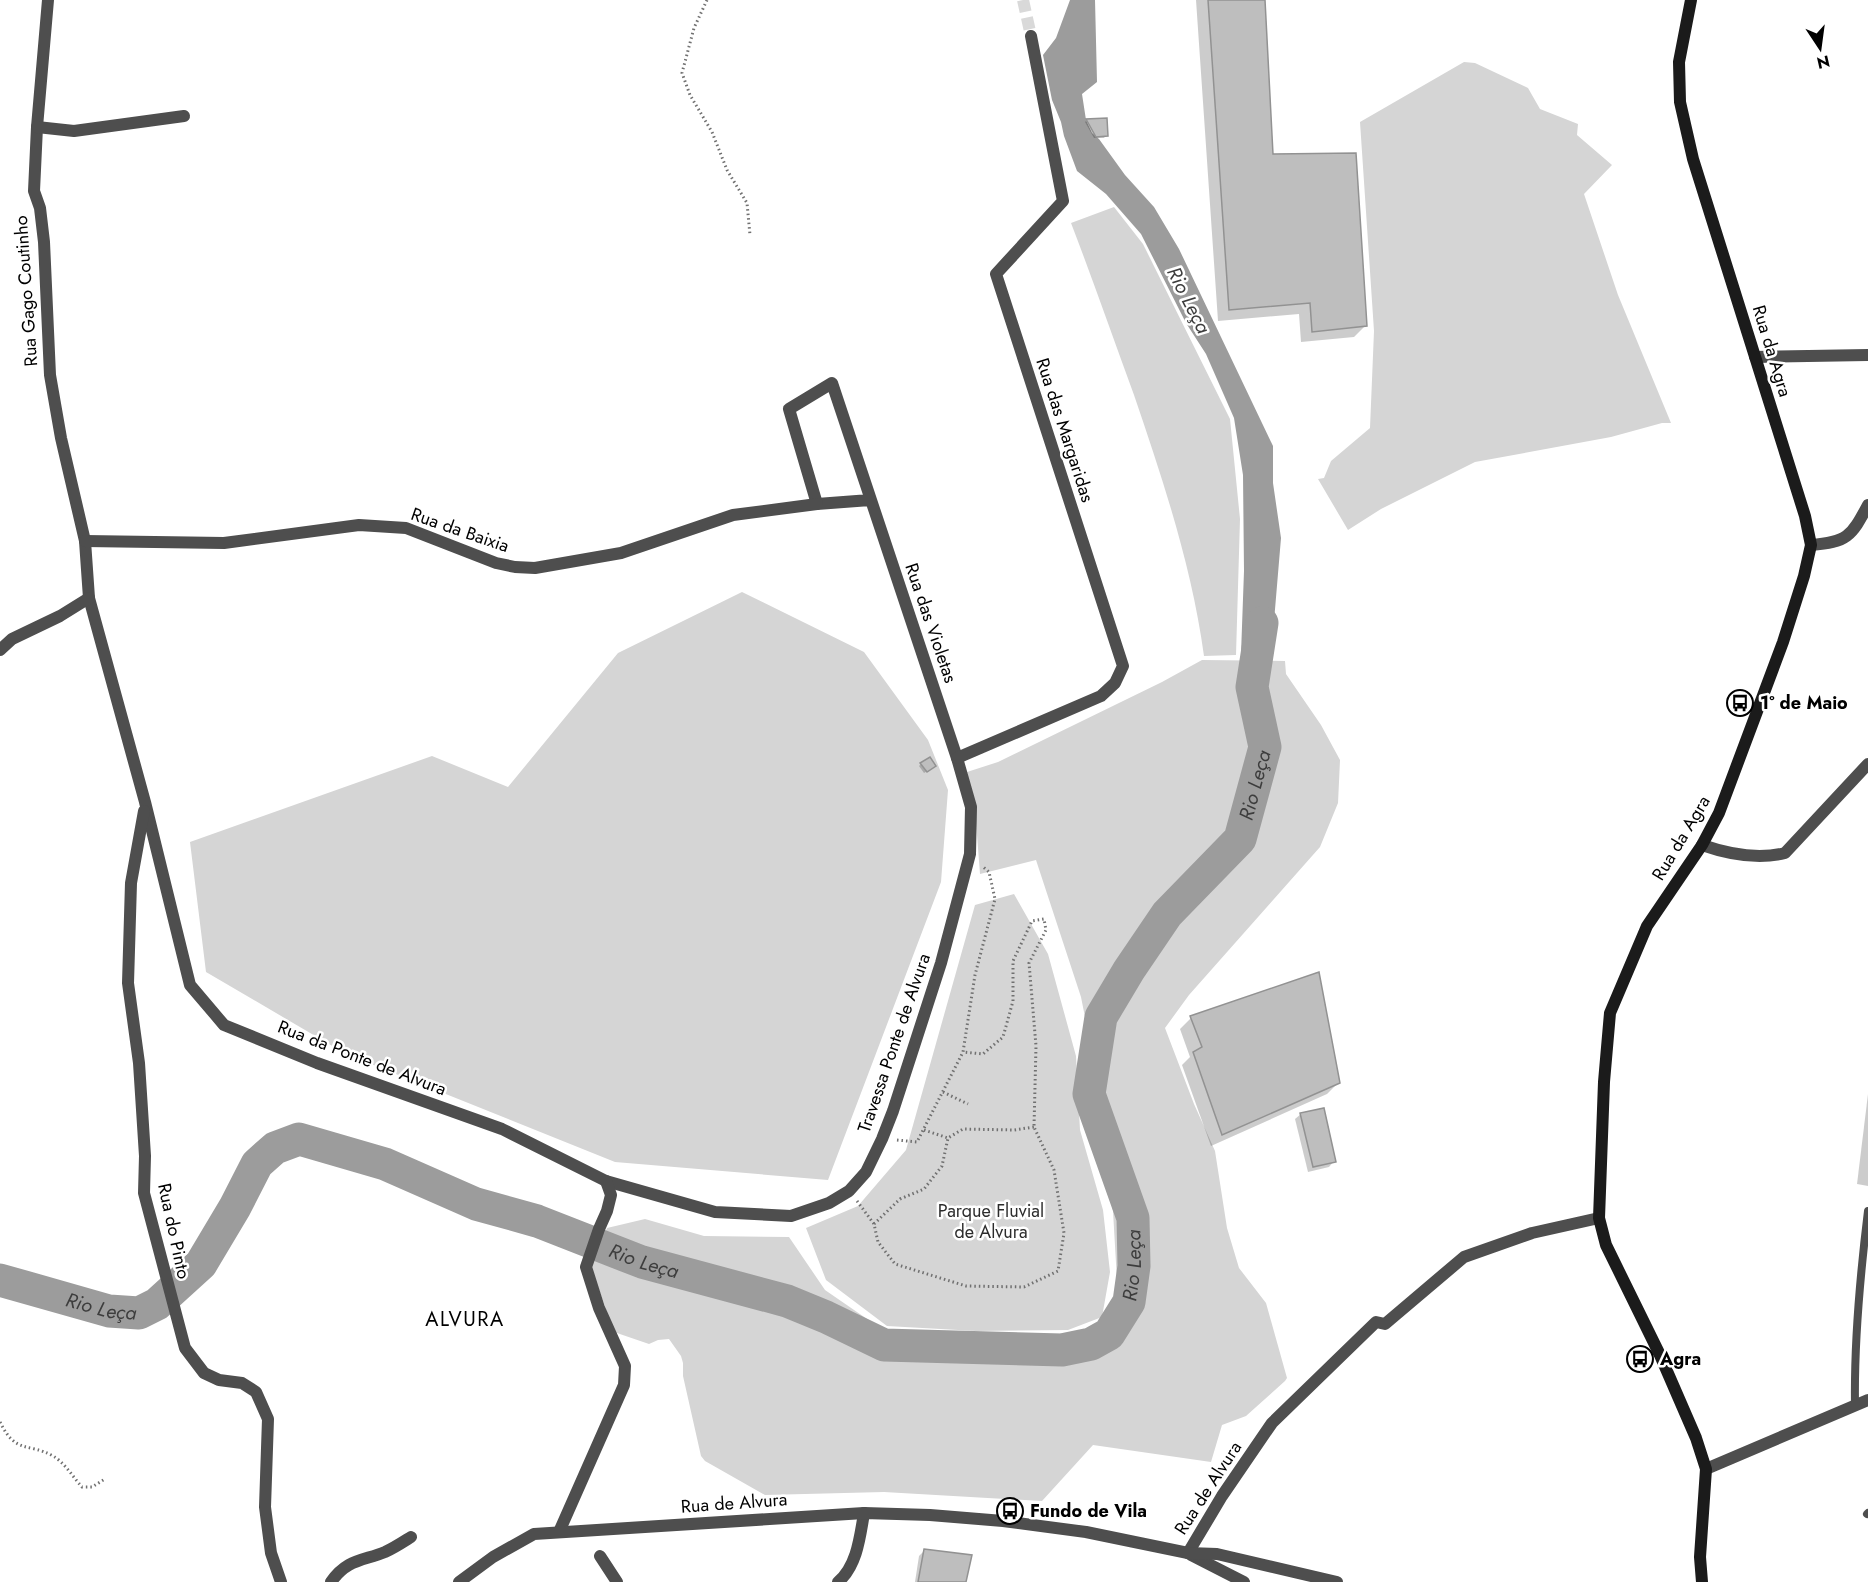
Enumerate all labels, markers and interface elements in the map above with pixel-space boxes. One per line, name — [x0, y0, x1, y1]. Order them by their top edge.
north arrow — [1790, 18, 1850, 78]
text: N — [1814, 49, 1832, 75]
street label: Rua Gago Coutinho — [8, 215, 44, 367]
water label: Rio Leça — [1159, 262, 1218, 339]
street label: Rua da Agra — [1746, 302, 1798, 400]
street label: Rua das Margaridas — [1029, 355, 1101, 505]
street label: Rua da Baixia — [407, 501, 513, 559]
street label: Rua das Violetas — [898, 560, 964, 686]
bus stop icon: 1º de Maio — [1725, 688, 1755, 718]
place label: 1º de Maio — [1760, 690, 1848, 716]
water label: Rio Leça — [1232, 747, 1279, 823]
street label: Rua da Agra — [1645, 791, 1717, 885]
street label: Travessa Ponte de Alvura — [851, 950, 937, 1136]
street label: Rua da Ponte de Alvura — [274, 1014, 450, 1102]
street label: Rua do Pinto — [151, 1181, 197, 1281]
park label: Parque Fluvial de Alvura — [938, 1198, 1044, 1245]
water label: Rio Leça — [1115, 1229, 1149, 1303]
water label: Rio Leça — [605, 1237, 682, 1286]
water label: Rio Leça — [62, 1285, 137, 1328]
district label: ALVURA — [425, 1305, 505, 1334]
bus stop icon: Agra — [1625, 1344, 1655, 1374]
place label: Agra — [1659, 1346, 1701, 1372]
street label: Rua de Alvura — [1168, 1436, 1248, 1540]
street label: Rua de Alvura — [680, 1486, 788, 1520]
bus stop icon: Fundo de Vila — [995, 1496, 1025, 1526]
place label: Fundo de Vila — [1030, 1498, 1147, 1524]

